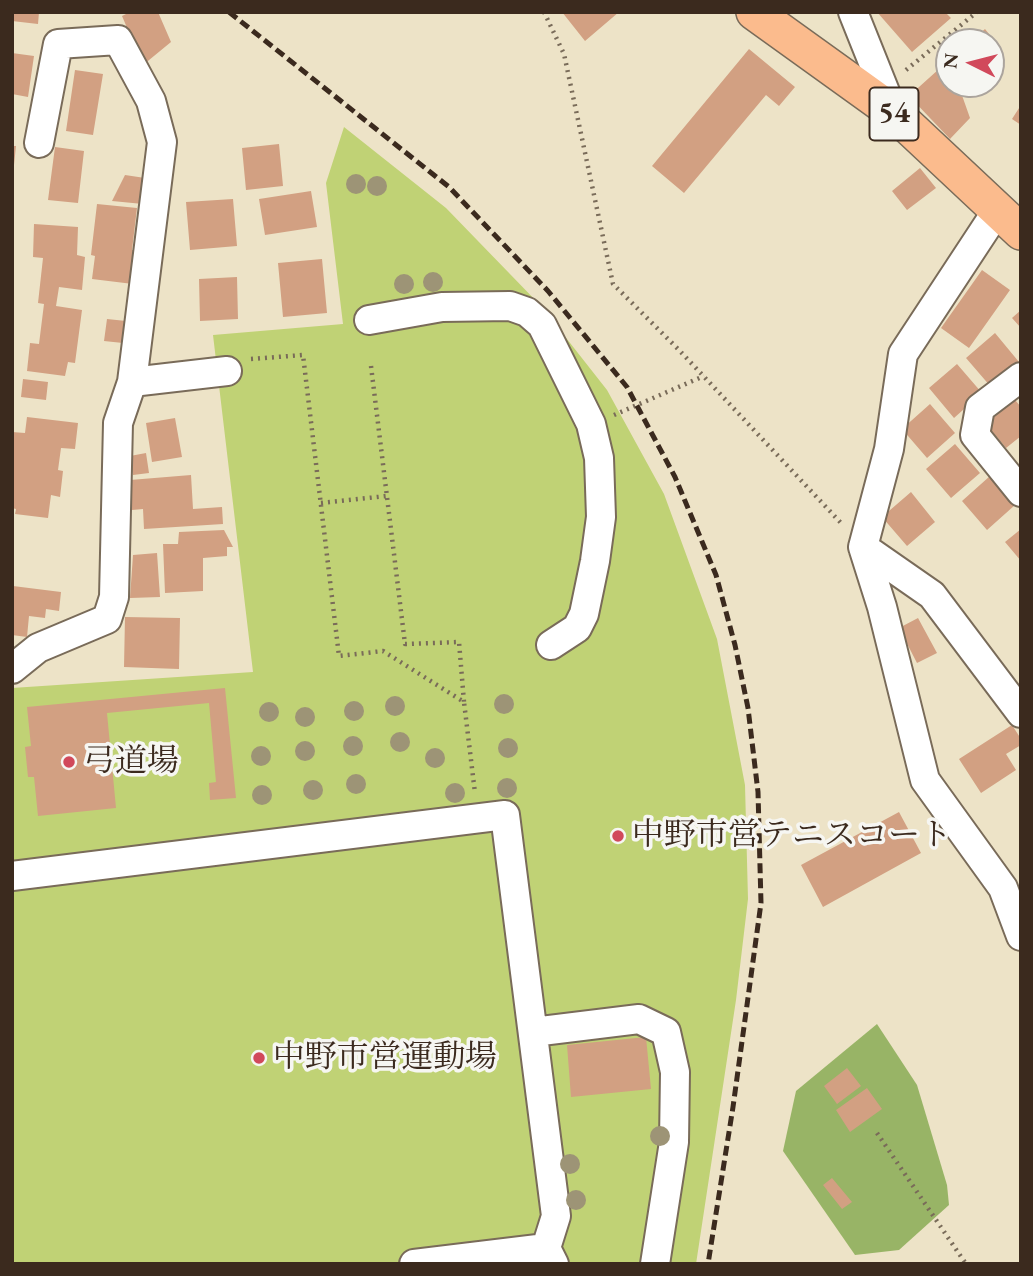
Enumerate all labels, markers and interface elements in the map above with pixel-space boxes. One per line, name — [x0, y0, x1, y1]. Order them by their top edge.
north arrow — [935, 28, 1005, 98]
text: N — [937, 52, 964, 70]
road number: 54 — [870, 88, 918, 140]
place label: 弓道場 — [83, 743, 179, 781]
marker: 弓道場 — [61, 754, 77, 770]
place label: 中野市営テニスコート — [632, 817, 952, 855]
marker: 中野市営テニスコート — [610, 828, 626, 844]
place label: 中野市営運動場 — [273, 1039, 497, 1077]
marker: 中野市営運動場 — [251, 1050, 267, 1066]

